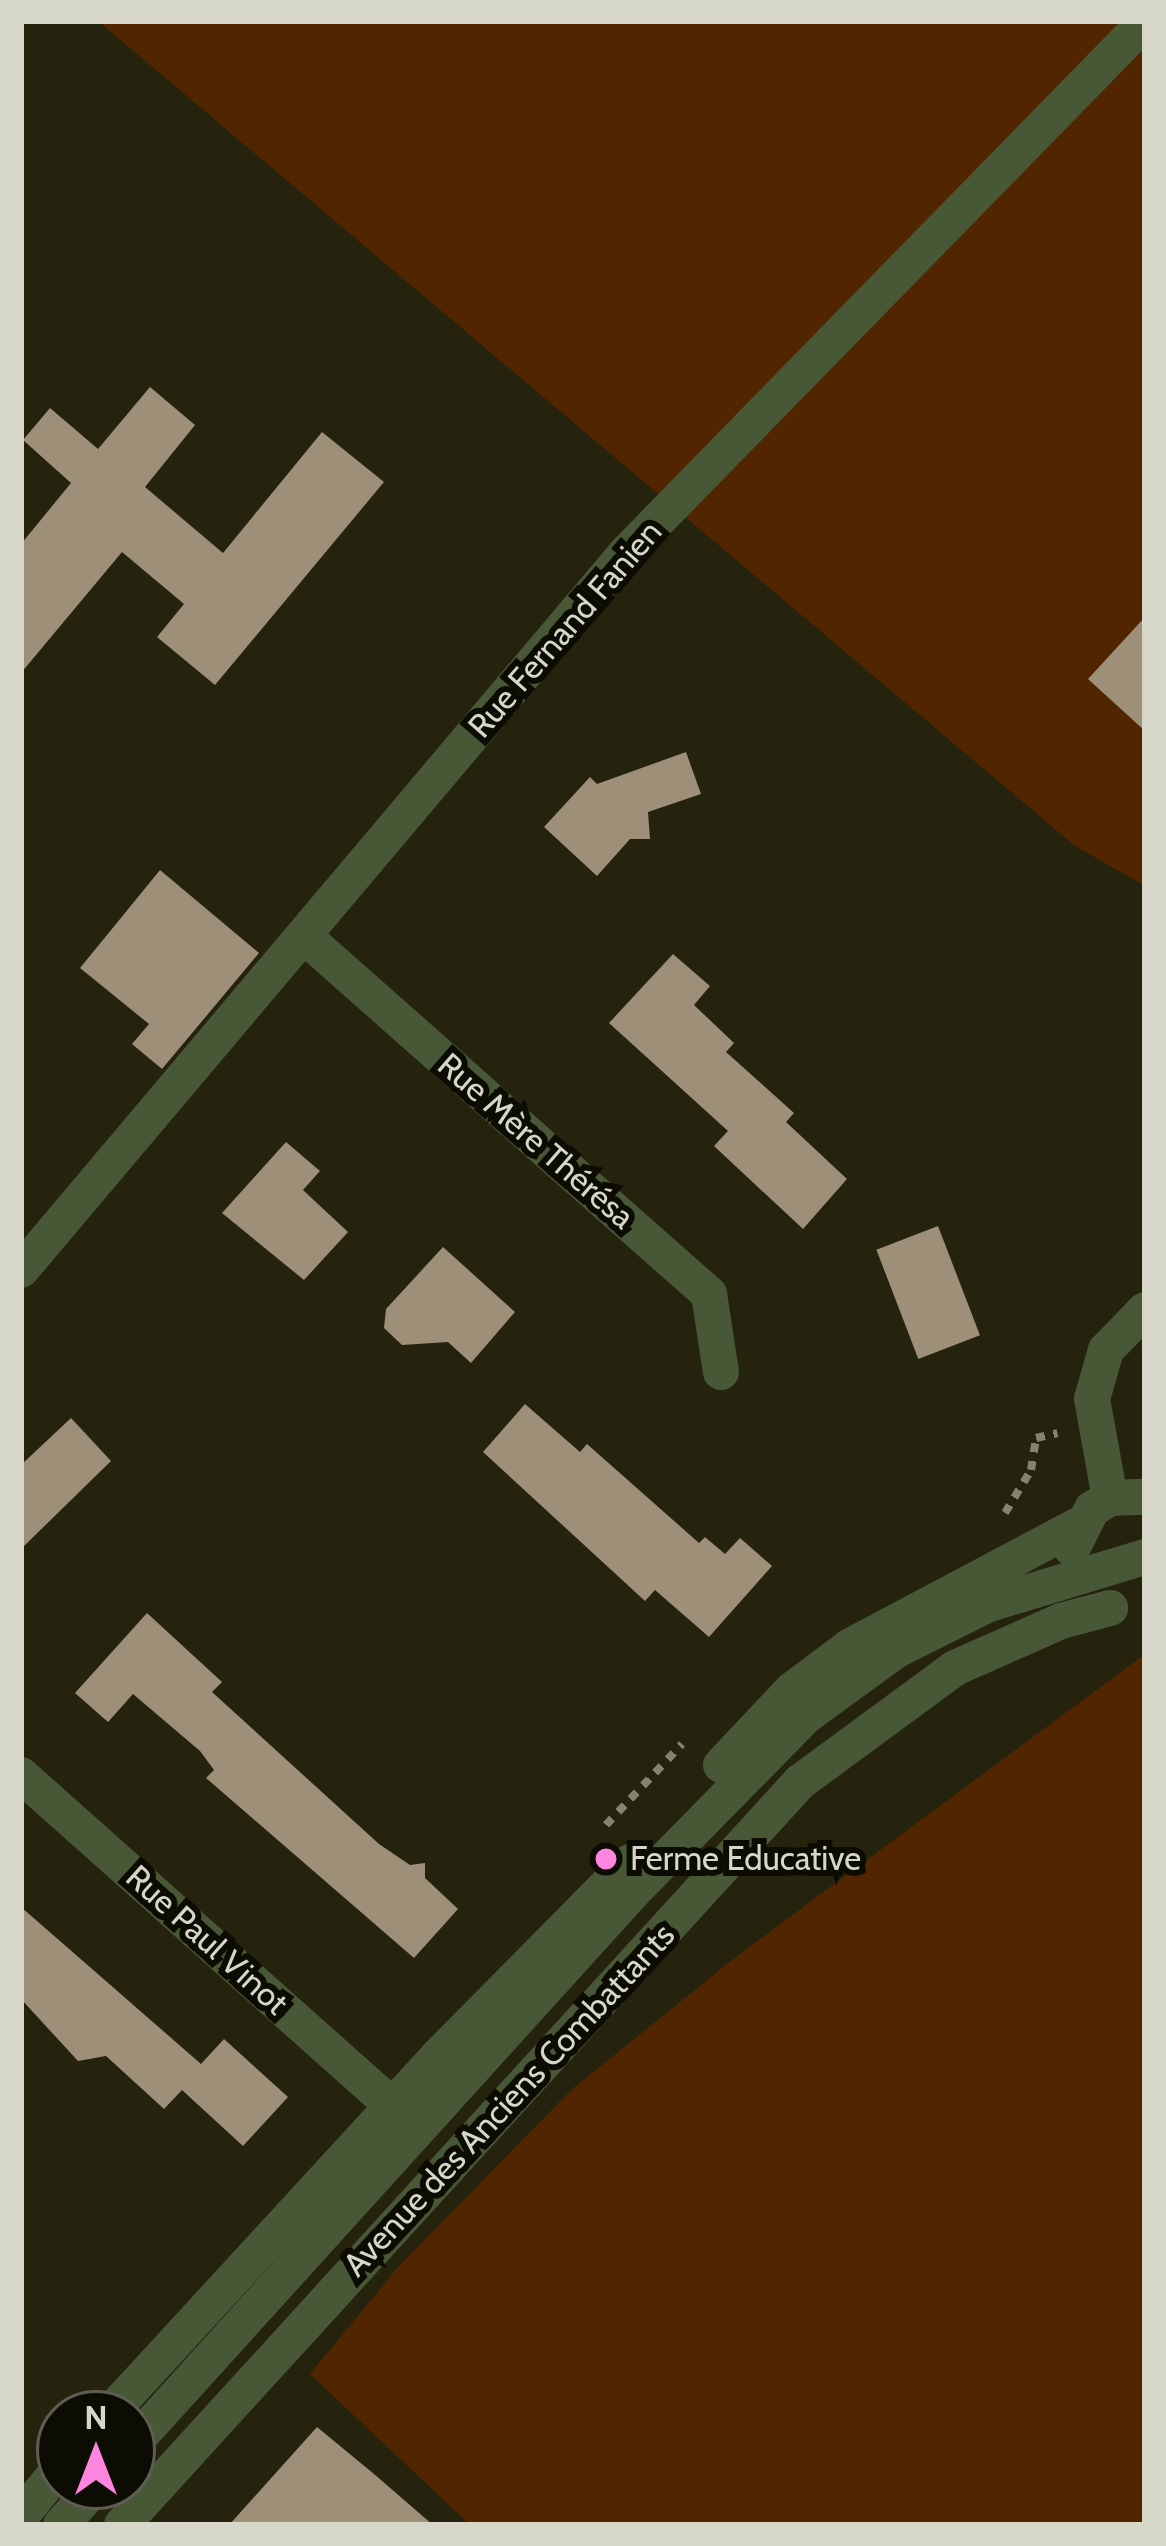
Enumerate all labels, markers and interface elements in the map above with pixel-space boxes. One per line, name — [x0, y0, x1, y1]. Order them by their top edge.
street label: Rue Fernand Fanien — [460, 512, 670, 746]
street label: Rue Mère Thérésa — [430, 1045, 642, 1237]
place label: Ferme Educative — [630, 1839, 861, 1879]
marker: Ferme Educative — [593, 1846, 619, 1872]
street label: Rue Paul Vinot — [118, 1857, 296, 2023]
street label: Avenue des Anciens Combattants — [335, 1916, 683, 2284]
north arrow — [36, 2390, 156, 2510]
text: N — [84, 2397, 108, 2437]

